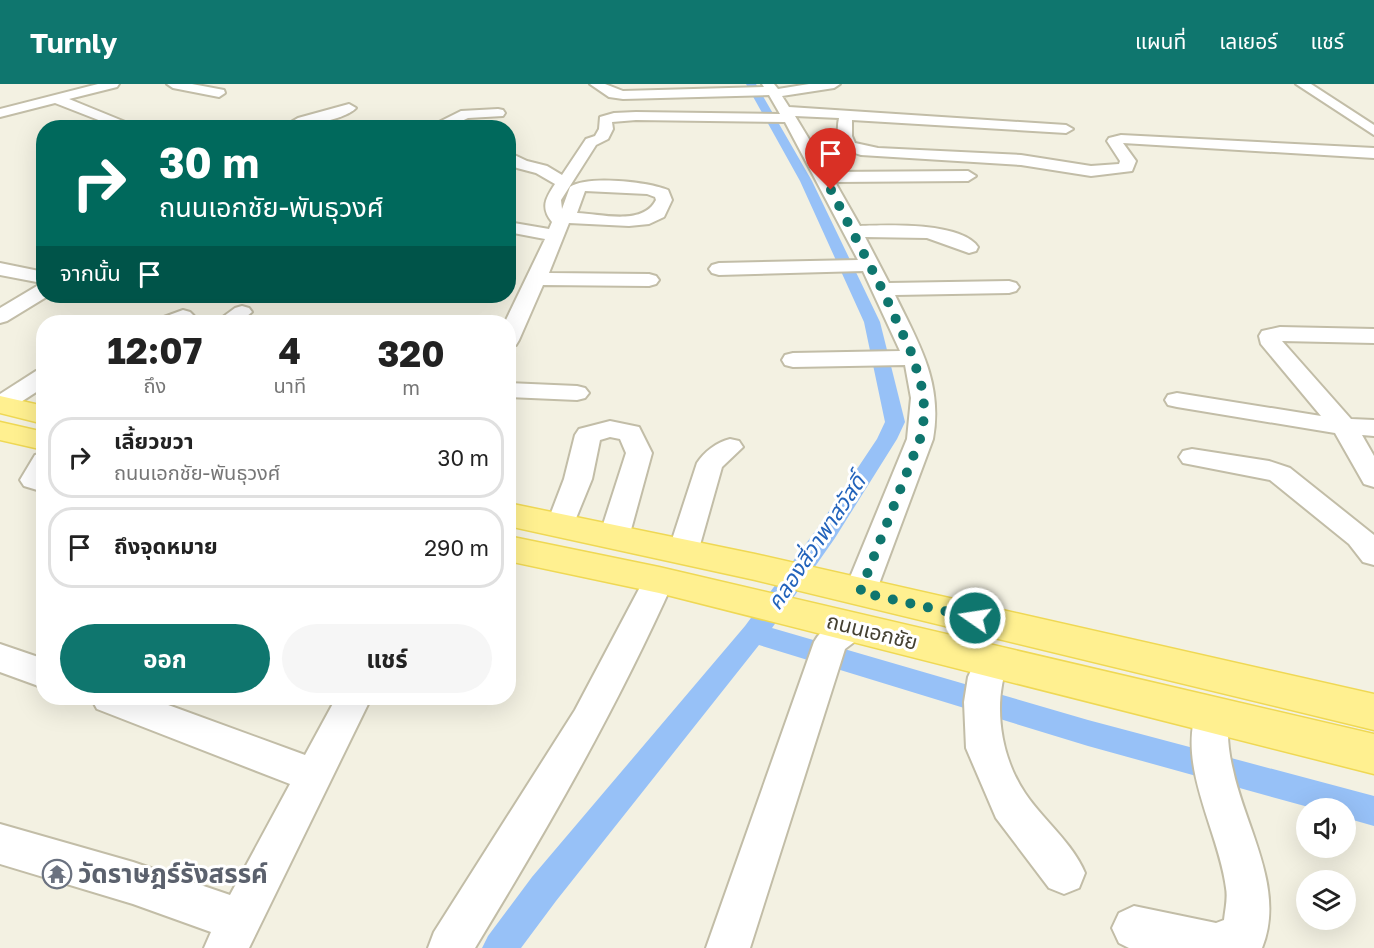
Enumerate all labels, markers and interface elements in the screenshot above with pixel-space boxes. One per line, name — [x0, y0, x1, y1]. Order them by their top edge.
text: Turnly — [30, 26, 117, 59]
text: แผนที่ — [1135, 28, 1186, 54]
text: เลเยอร์ — [1219, 28, 1278, 54]
text: แชร์ — [1311, 28, 1344, 54]
pin — [805, 128, 856, 190]
text: 30 m — [159, 137, 259, 187]
icon: arrive — [814, 137, 847, 170]
icon: right — [60, 144, 138, 222]
text: ถนนเอกชัย-พันธุวงศ์ — [159, 191, 384, 223]
icon: arrive — [133, 258, 166, 291]
text: จากนั้น — [60, 259, 121, 286]
text: 12:07 — [107, 329, 202, 372]
text: 4 — [279, 329, 301, 372]
text: 320 — [377, 332, 445, 375]
text: ถึง — [143, 373, 166, 397]
text: นาที — [274, 373, 306, 397]
text: m — [402, 375, 420, 399]
text: เลี้ยวขวา — [114, 427, 194, 454]
icon: right — [63, 441, 96, 474]
text: 30 m — [438, 444, 489, 471]
text: ถนนเอกชัย-พันธุวงศ์ — [114, 460, 280, 484]
water label: คลองสี่วาพาสวัสดิ์ — [760, 464, 874, 614]
icon: arrive — [63, 531, 96, 564]
text: ถึงจุดหมาย — [114, 532, 218, 559]
text: 290 m — [424, 534, 489, 561]
position arrow — [943, 586, 1007, 650]
street label: ถนนเอกชัย — [824, 607, 921, 655]
button: ออก — [60, 624, 270, 693]
button: แชร์ — [282, 624, 492, 693]
map controls — [1296, 798, 1356, 930]
button: sound — [1296, 798, 1356, 858]
temple icon: วัดราษฎร์รังสรรค์ — [41, 858, 73, 890]
place label: วัดราษฎร์รังสรรค์ — [78, 858, 268, 889]
button: layers — [1296, 870, 1356, 930]

